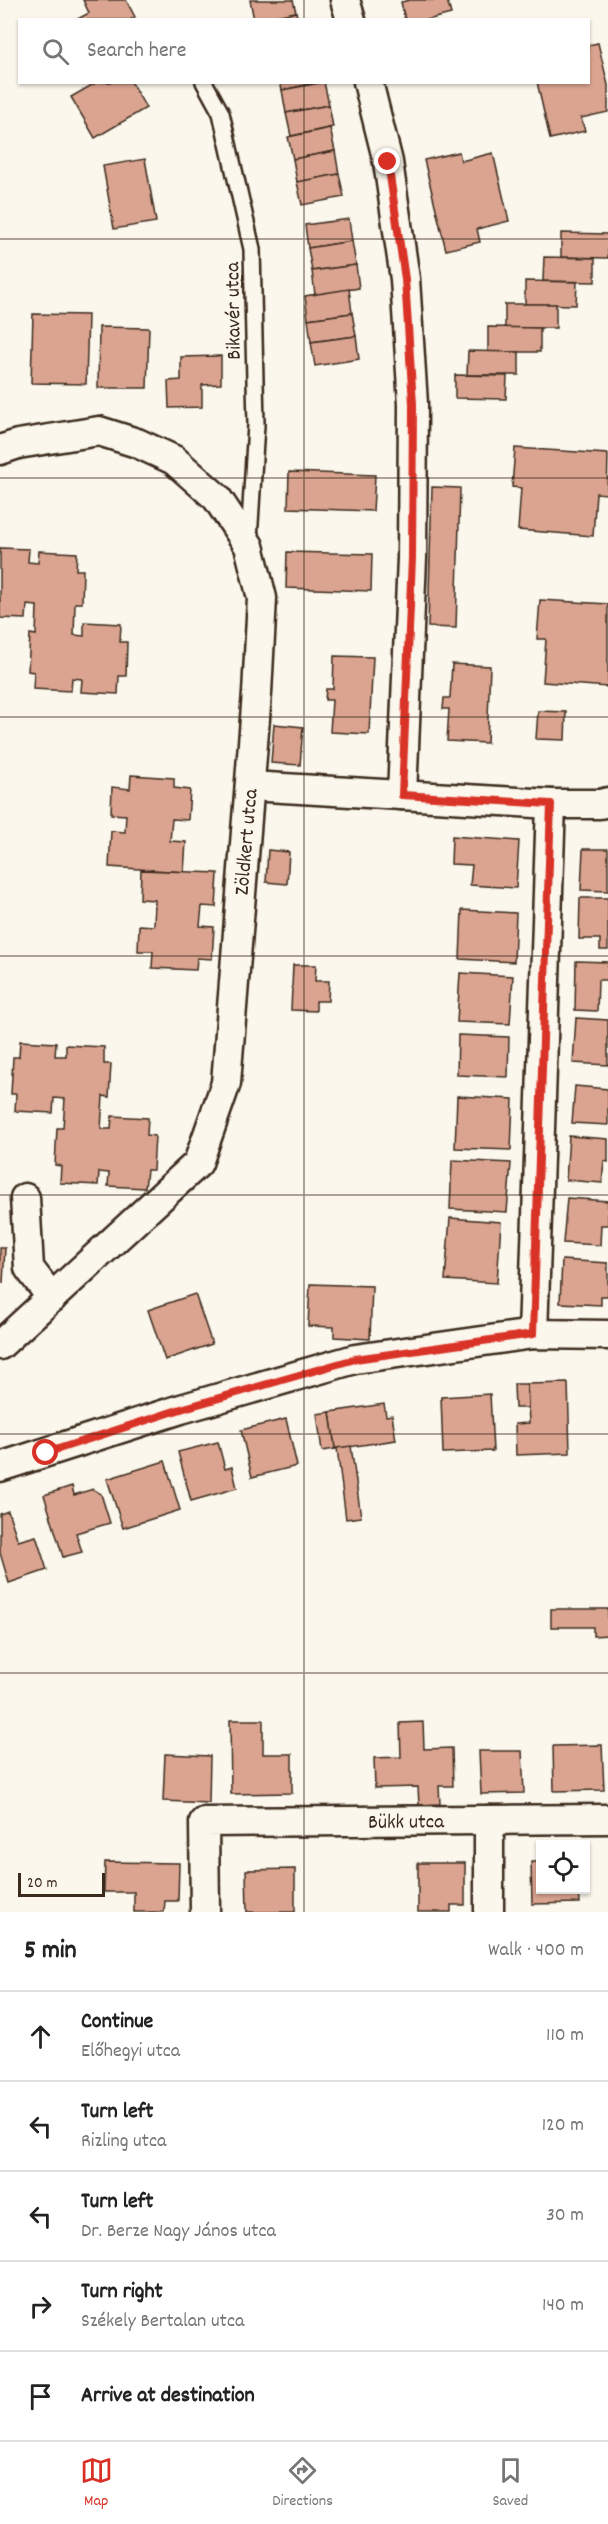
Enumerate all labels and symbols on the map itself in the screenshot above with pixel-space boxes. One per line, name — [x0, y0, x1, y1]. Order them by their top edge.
route end — [374, 148, 400, 174]
street label: Bikavér utca — [219, 261, 251, 360]
street label: Zöldkert utca — [228, 787, 268, 897]
route start — [32, 1439, 58, 1465]
street label: Bükk utca — [368, 1808, 445, 1839]
scale bar — [18, 1870, 105, 1898]

